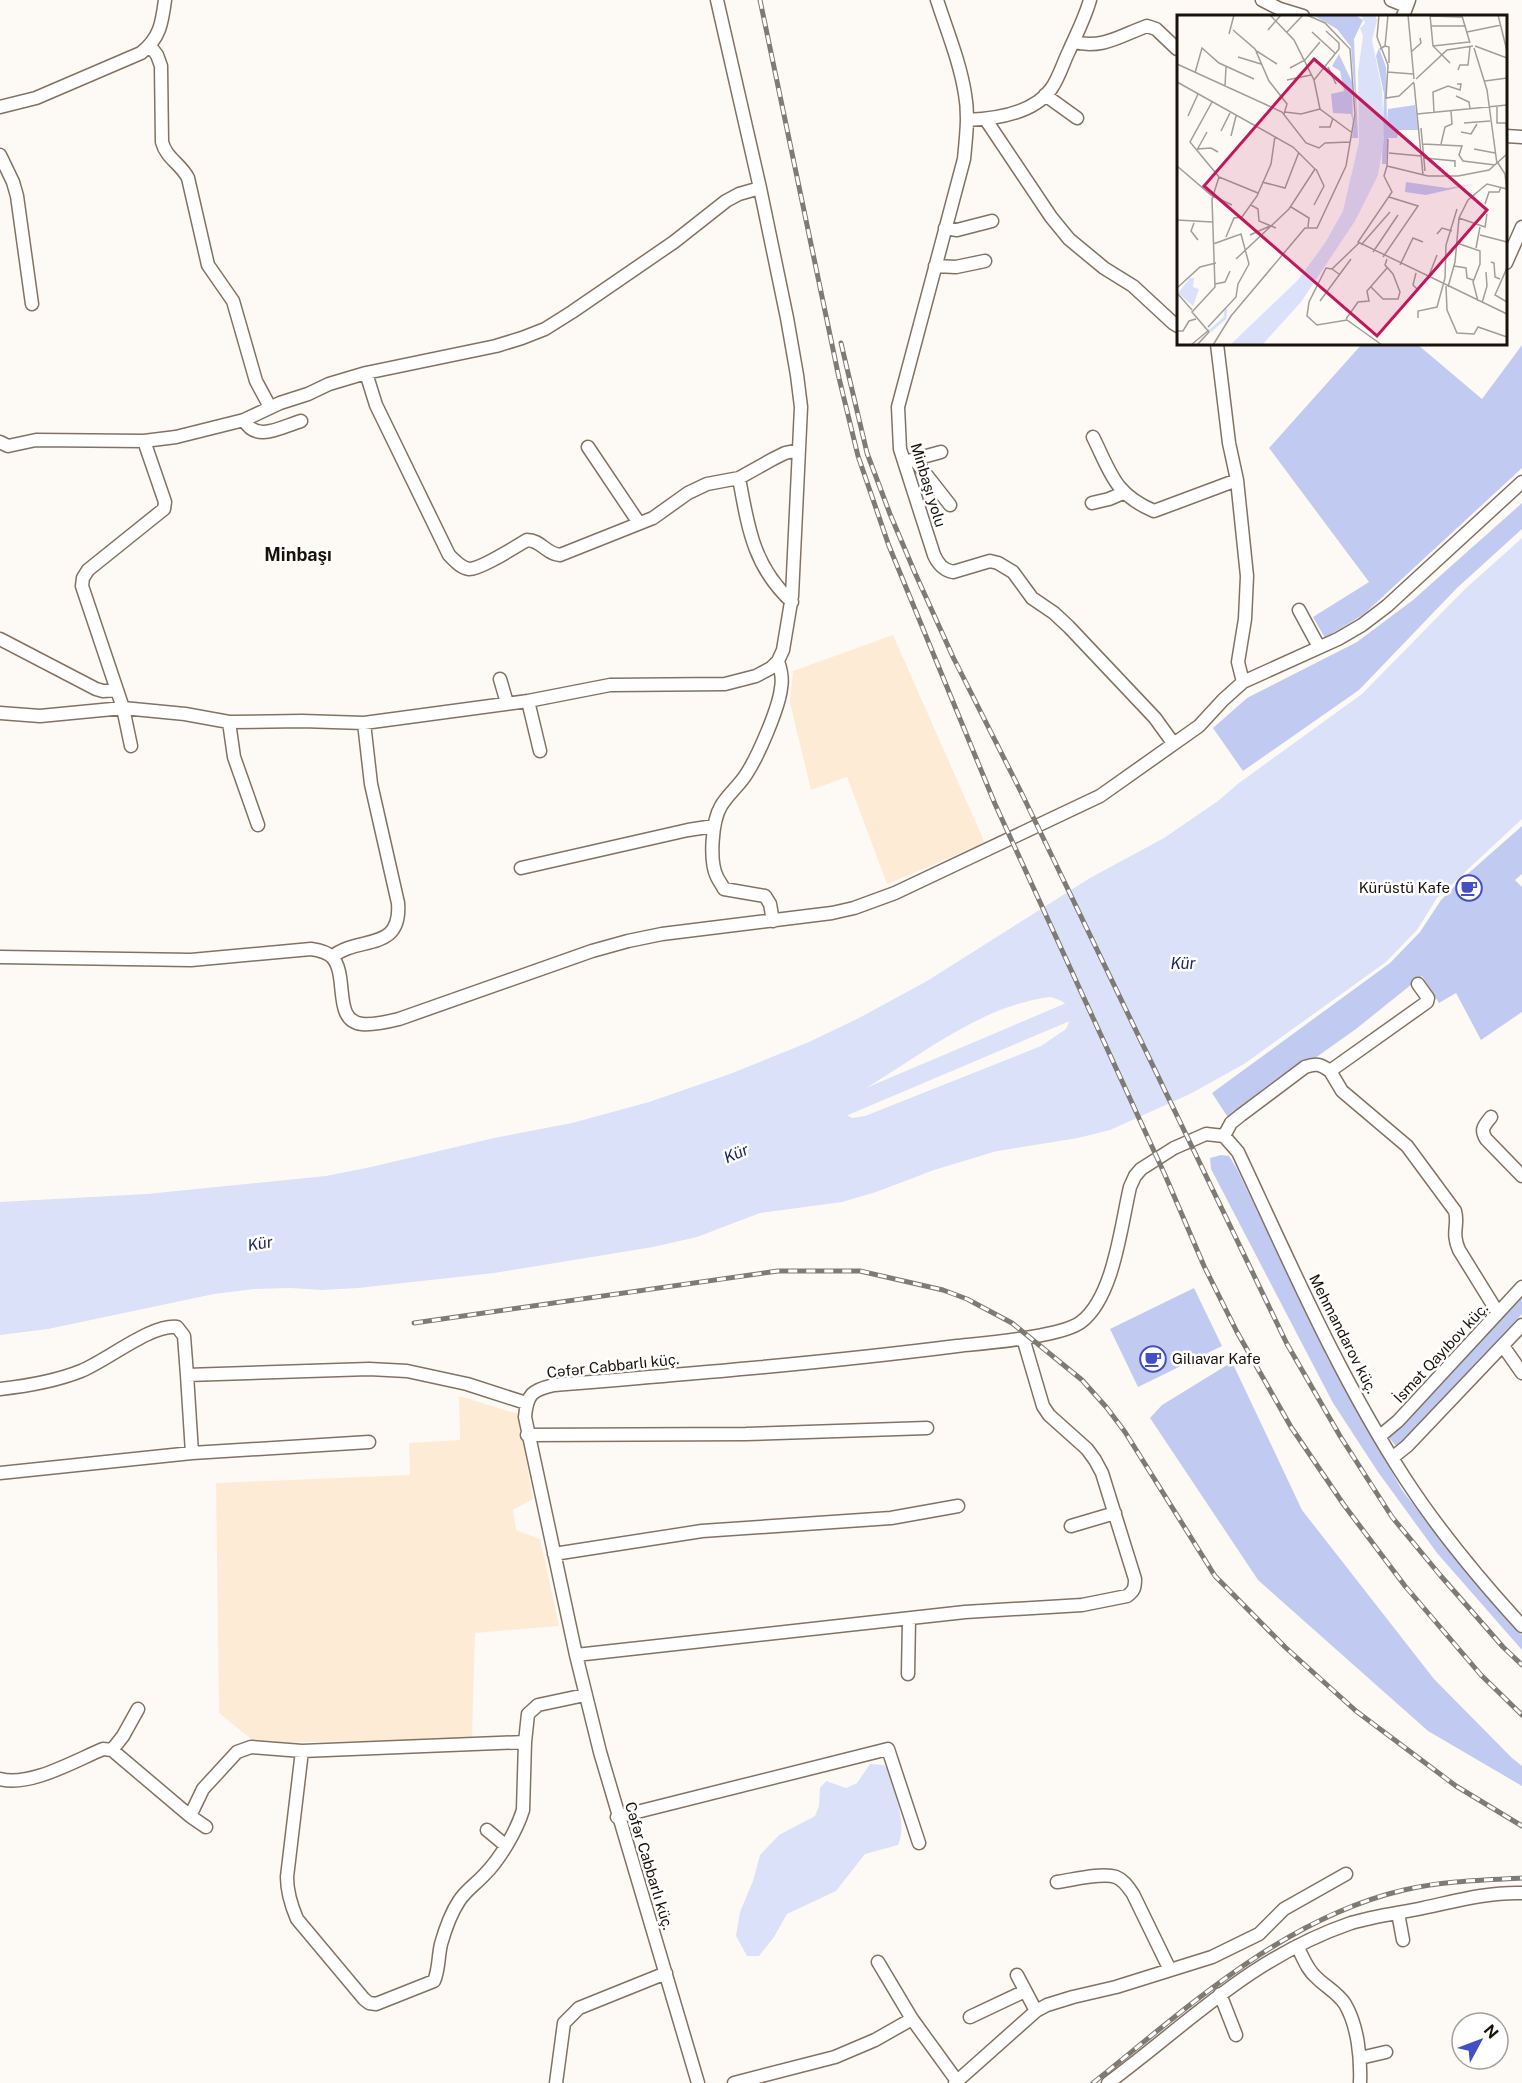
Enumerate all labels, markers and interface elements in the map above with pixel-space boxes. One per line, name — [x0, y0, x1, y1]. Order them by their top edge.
inset map — [1177, 15, 1507, 345]
street label: Minbaşı yolu — [908, 441, 949, 529]
district label: Minbaşı — [264, 544, 332, 565]
cafe icon: Kürüstü Kafe — [1454, 873, 1484, 903]
place label: Kürüstü Kafe — [1359, 879, 1450, 896]
water label: Kür — [1170, 954, 1197, 973]
water label: Kür — [721, 1139, 752, 1167]
water label: Kür — [246, 1232, 275, 1255]
street label: Mehmandarov küç. — [1306, 1271, 1381, 1396]
street label: İsmət Qayıbov küç. — [1389, 1299, 1491, 1406]
cafe icon: Gilıavar Kafe — [1138, 1344, 1168, 1374]
street label: Cəfər Cabbarlı küç. — [546, 1350, 680, 1381]
place label: Gilıavar Kafe — [1172, 1350, 1261, 1367]
street label: Cəfər Cabbarlı küç. — [622, 1800, 677, 1932]
north arrow — [1450, 2011, 1510, 2071]
text: N — [1480, 2021, 1502, 2042]

